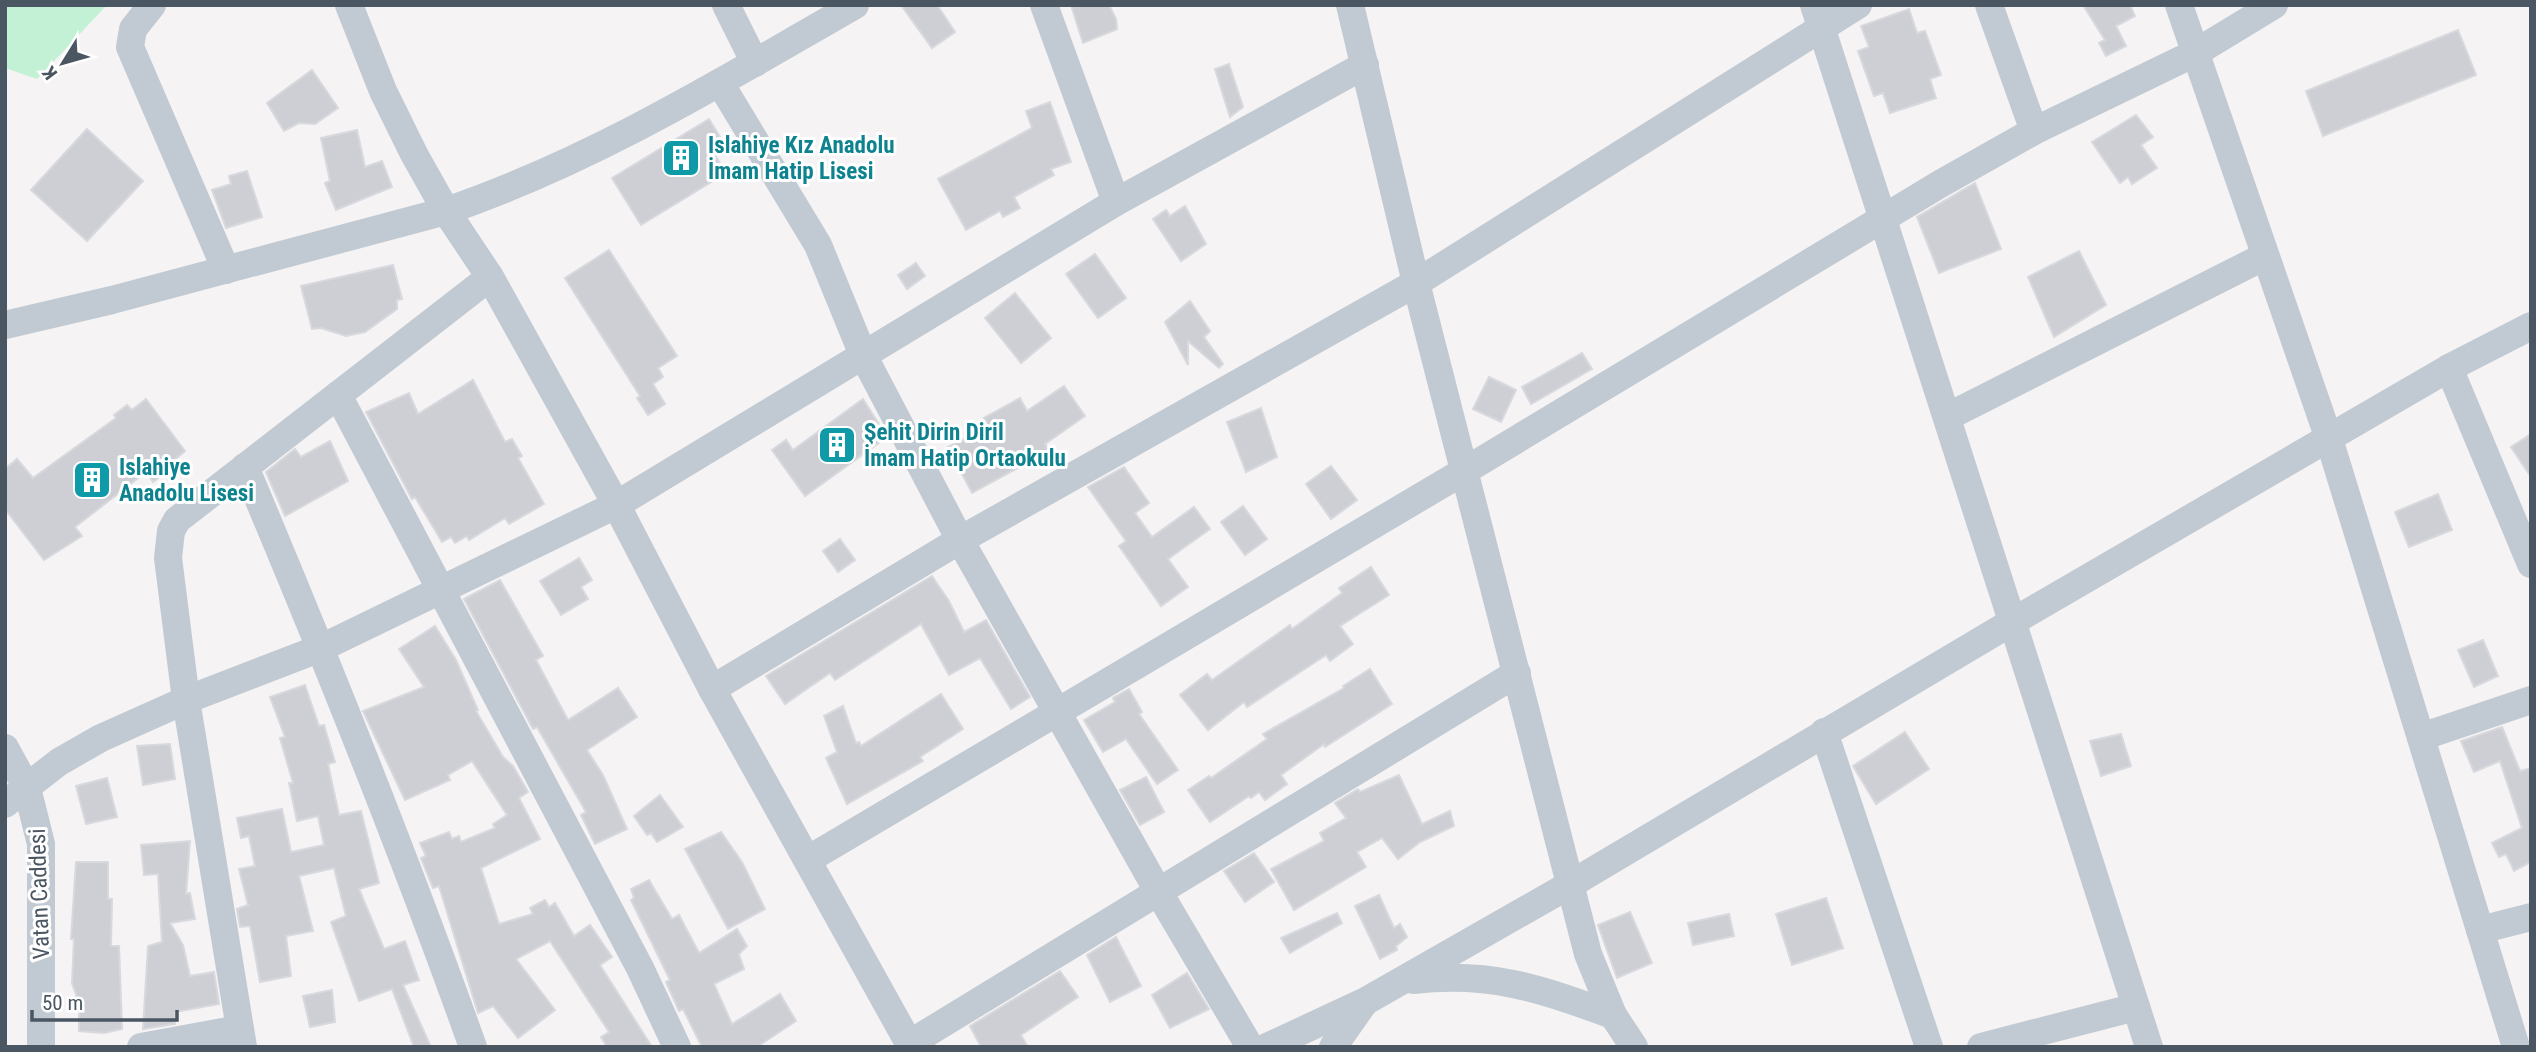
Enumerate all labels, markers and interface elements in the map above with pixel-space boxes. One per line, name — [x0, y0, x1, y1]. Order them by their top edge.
north arrow — [28, 28, 98, 98]
text: K — [37, 61, 62, 84]
place label: Islahiye Kız Anadolu İmam Hatip Lisesi — [708, 132, 895, 185]
building icon: Islahiye Kız Anadolu İmam Hatip Lisesi — [660, 137, 702, 179]
place label: Şehit Dirin Diril İmam Hatip Ortaokulu — [864, 419, 1066, 472]
building icon: Şehit Dirin Diril İmam Hatip Ortaokulu — [816, 424, 858, 466]
place label: Islahiye Anadolu Lisesi — [119, 454, 254, 507]
building icon: Islahiye Anadolu Lisesi — [71, 459, 113, 501]
street label: Vatan Caddesi — [24, 828, 55, 960]
scale bar — [32, 978, 177, 1022]
text: 50 m — [42, 991, 83, 1015]

